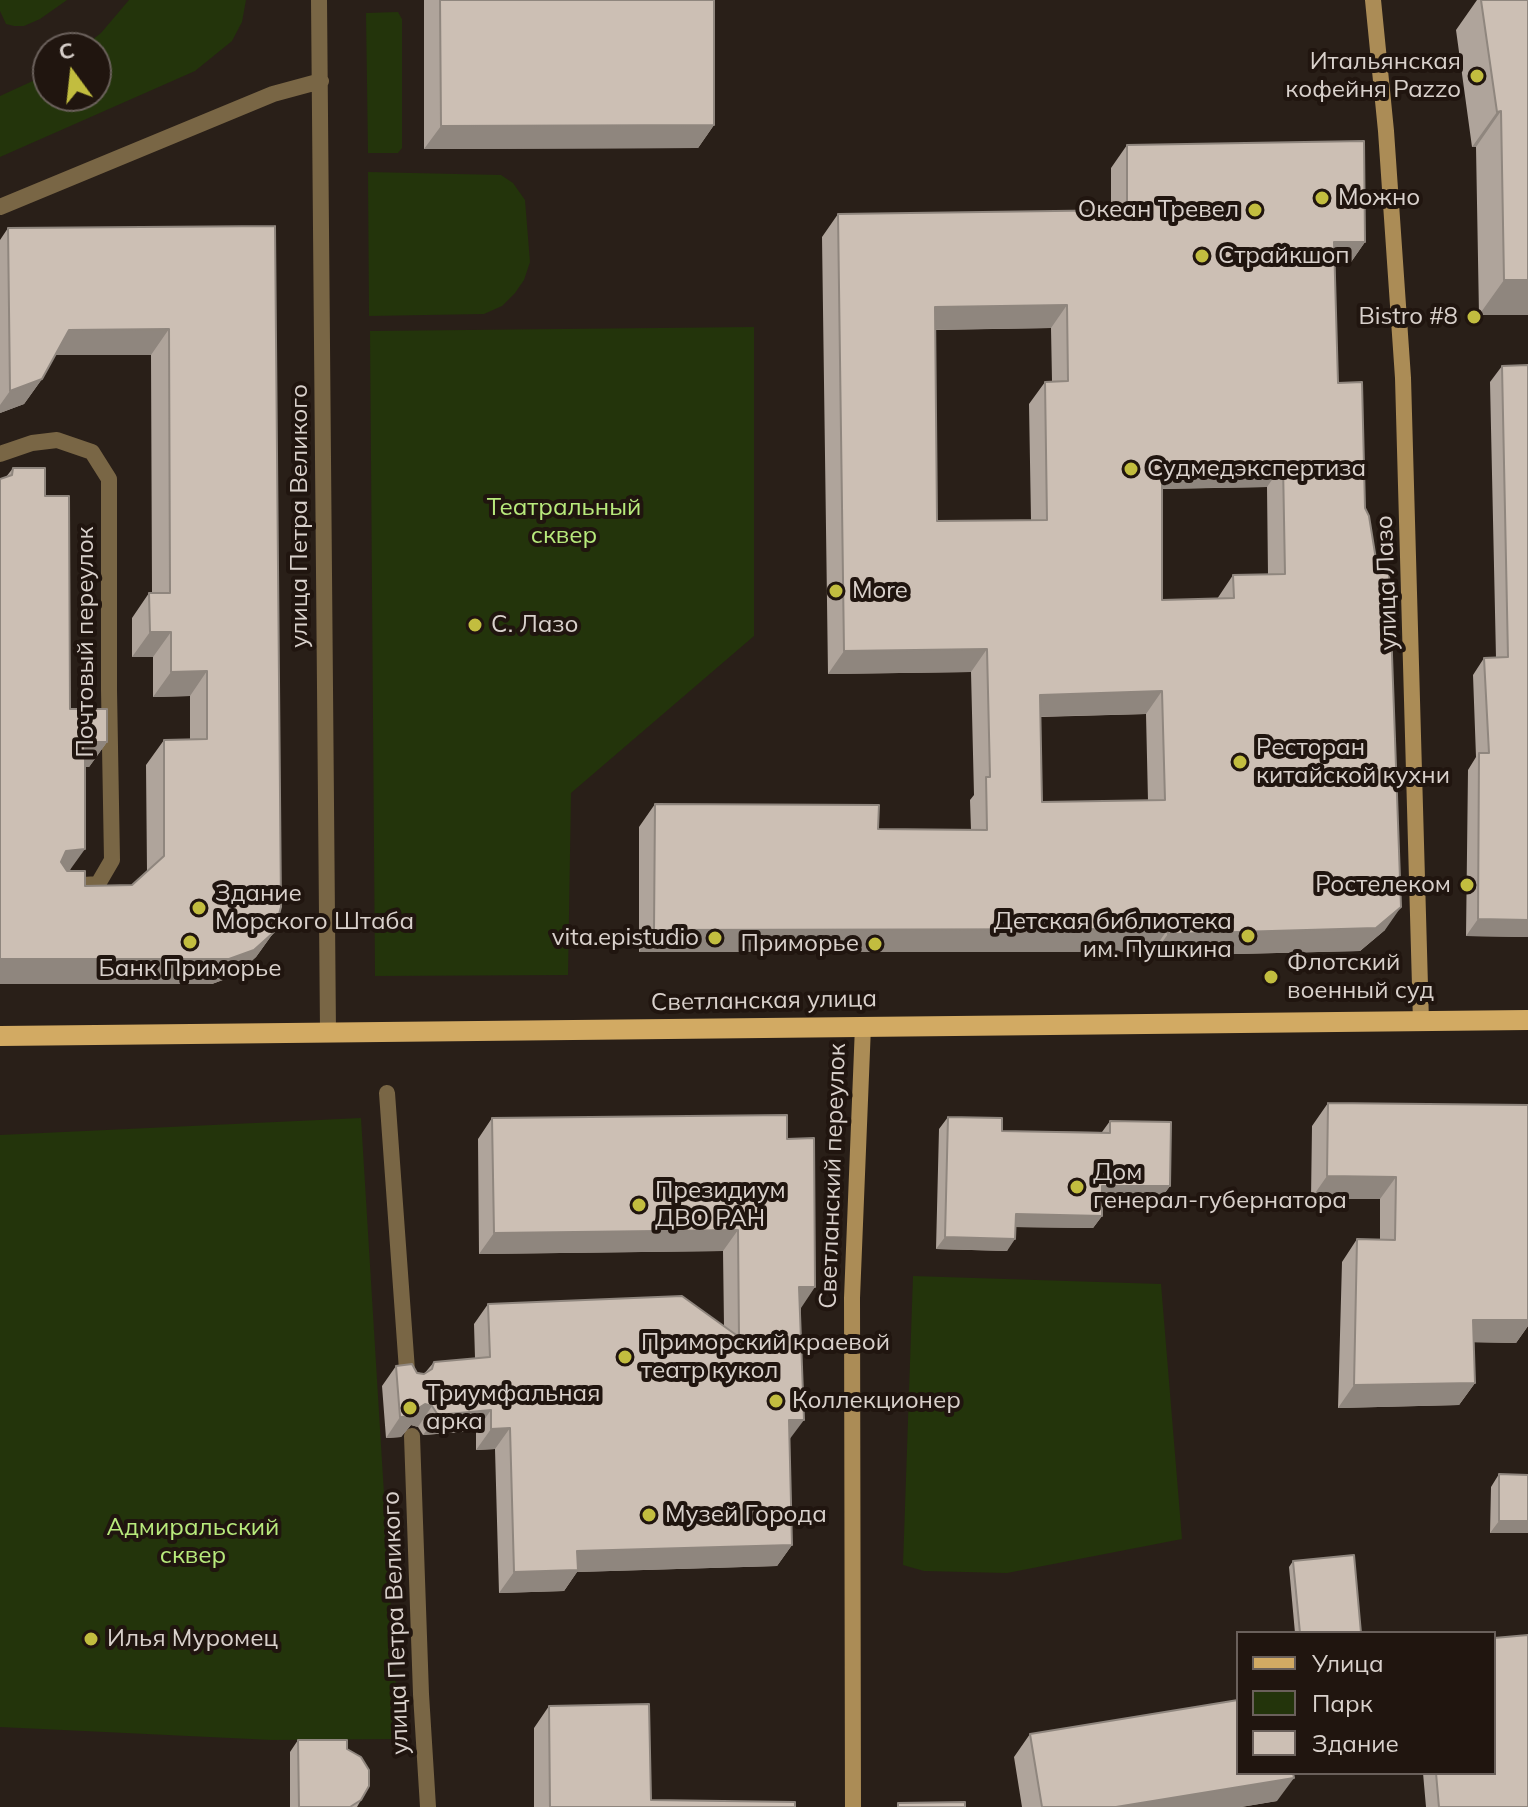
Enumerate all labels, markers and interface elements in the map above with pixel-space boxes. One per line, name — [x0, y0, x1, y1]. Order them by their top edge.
north arrow — [32, 32, 112, 112]
text: С — [55, 35, 77, 66]
place label: Итальянская кофейня Pazzo — [1285, 48, 1461, 104]
marker: Итальянская кофейня Pazzo — [1468, 67, 1486, 85]
place label: Можно — [1338, 184, 1420, 212]
marker: Можно — [1313, 189, 1331, 207]
place label: Океан Тревел — [1078, 196, 1239, 224]
marker: Океан Тревел — [1246, 201, 1264, 219]
place label: Страйкшоп — [1218, 242, 1350, 270]
marker: Страйкшоп — [1193, 247, 1211, 265]
place label: Bistro #8 — [1358, 303, 1458, 331]
marker: Bistro #8 — [1465, 308, 1483, 326]
street label: улица Петра Великого — [286, 384, 314, 648]
place label: Судмедэкспертиза — [1147, 455, 1366, 483]
marker: Судмедэкспертиза — [1122, 460, 1140, 478]
park label: Театральный сквер — [487, 494, 641, 550]
street label: улица Лазо — [1370, 515, 1404, 651]
street label: Почтовый переулок — [72, 527, 100, 757]
place label: More — [852, 577, 908, 605]
marker: More — [827, 582, 845, 600]
place label: С. Лазо — [491, 611, 578, 639]
marker: С. Лазо — [466, 616, 484, 634]
place label: Ресторан китайской кухни — [1256, 734, 1450, 790]
marker: Ресторан китайской кухни — [1231, 753, 1249, 771]
place label: Ростелеком — [1315, 871, 1451, 899]
marker: Ростелеком — [1458, 876, 1476, 894]
place label: Здание Морского Штаба — [215, 880, 414, 936]
marker: Здание Морского Штаба — [190, 899, 208, 917]
place label: Детская библиотека им. Пушкина — [993, 908, 1232, 964]
place label: vita.epistudio — [552, 924, 699, 952]
marker: Детская библиотека им. Пушкина — [1239, 927, 1257, 945]
marker: vita.epistudio — [706, 929, 724, 947]
place label: Приморье — [741, 930, 859, 958]
marker: Банк Приморье — [181, 933, 199, 951]
marker: Приморье — [866, 935, 884, 953]
place label: Флотский военный суд — [1287, 949, 1434, 1005]
place label: Банк Приморье — [99, 955, 281, 983]
marker: Флотский военный суд — [1262, 968, 1280, 986]
street label: Светланская улица — [651, 985, 877, 1017]
street label: Светланский переулок — [814, 1043, 852, 1309]
place label: Дом генерал-губернатора — [1093, 1159, 1347, 1215]
place label: Президиум ДВО РАН — [655, 1177, 786, 1233]
marker: Дом генерал-губернатора — [1068, 1178, 1086, 1196]
marker: Президиум ДВО РАН — [630, 1196, 648, 1214]
place label: Приморский краевой театр кукол — [641, 1329, 890, 1385]
marker: Приморский краевой театр кукол — [616, 1348, 634, 1366]
place label: Триумфальная арка — [426, 1380, 600, 1436]
place label: Коллекционер — [792, 1387, 961, 1415]
marker: Коллекционер — [767, 1392, 785, 1410]
marker: Триумфальная арка — [401, 1399, 419, 1417]
street label: улица Петра Великого — [377, 1491, 415, 1755]
place label: Музей Города — [665, 1501, 827, 1529]
marker: Музей Города — [640, 1506, 658, 1524]
park label: Адмиральский сквер — [107, 1514, 279, 1570]
place label: Илья Муромец — [107, 1625, 278, 1653]
marker: Илья Муромец — [82, 1630, 100, 1648]
legend — [1236, 1631, 1496, 1775]
text: Улица — [1312, 1648, 1384, 1678]
text: Парк — [1312, 1688, 1373, 1718]
text: Здание — [1312, 1728, 1399, 1758]

